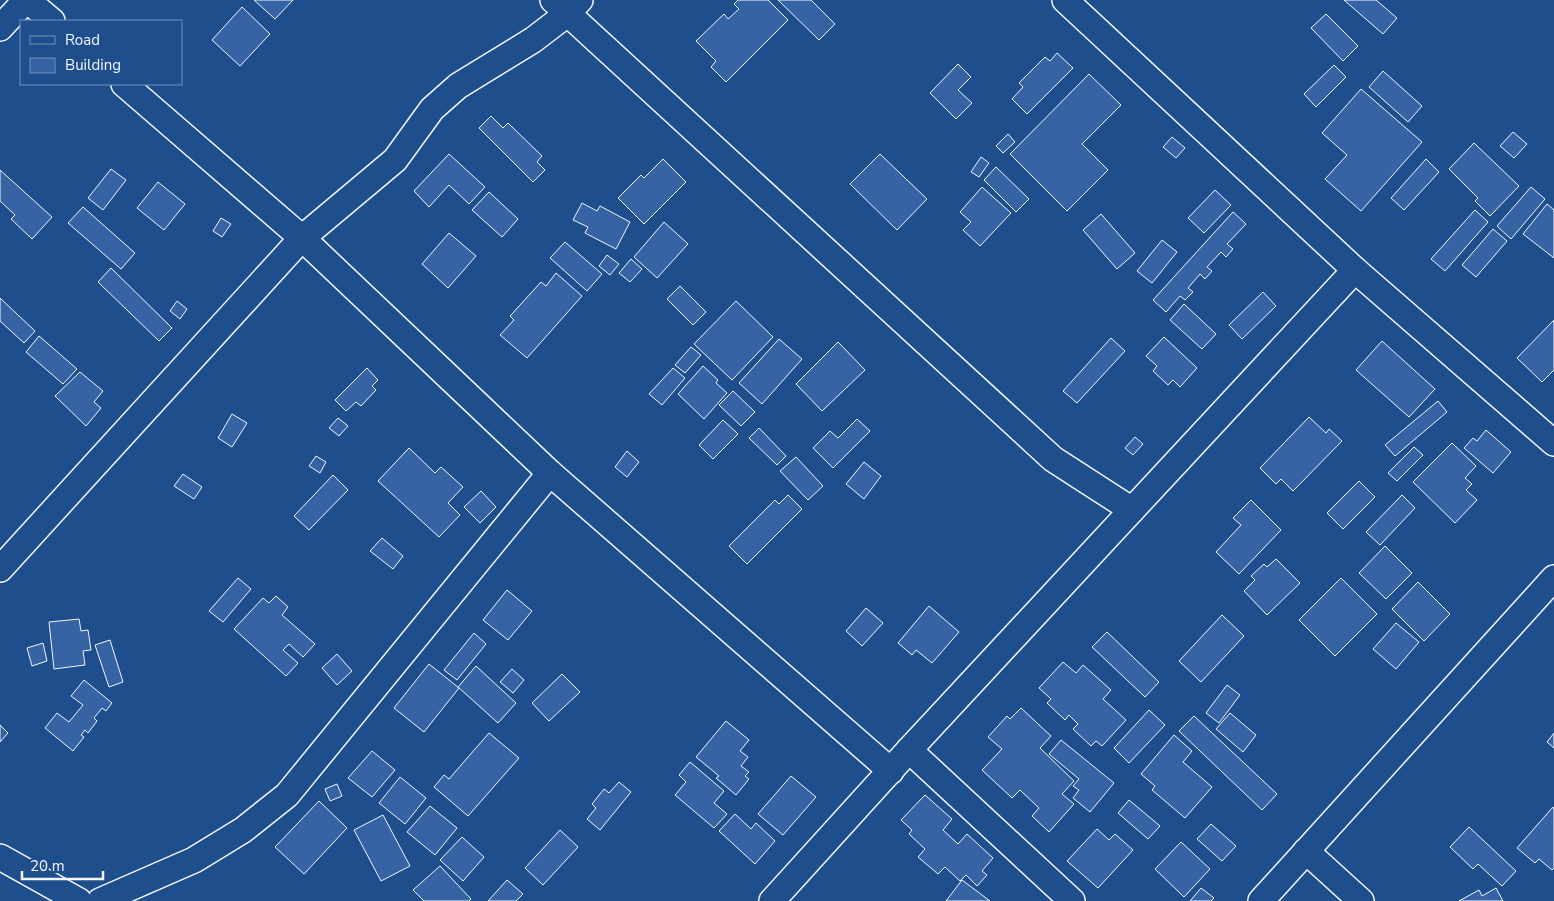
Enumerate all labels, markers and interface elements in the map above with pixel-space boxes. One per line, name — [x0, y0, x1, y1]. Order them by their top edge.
legend — [20, 20, 182, 85]
text: Road — [65, 30, 100, 50]
text: Building — [65, 55, 121, 75]
scale bar — [22, 848, 104, 880]
text: 20 m — [30, 856, 65, 876]

